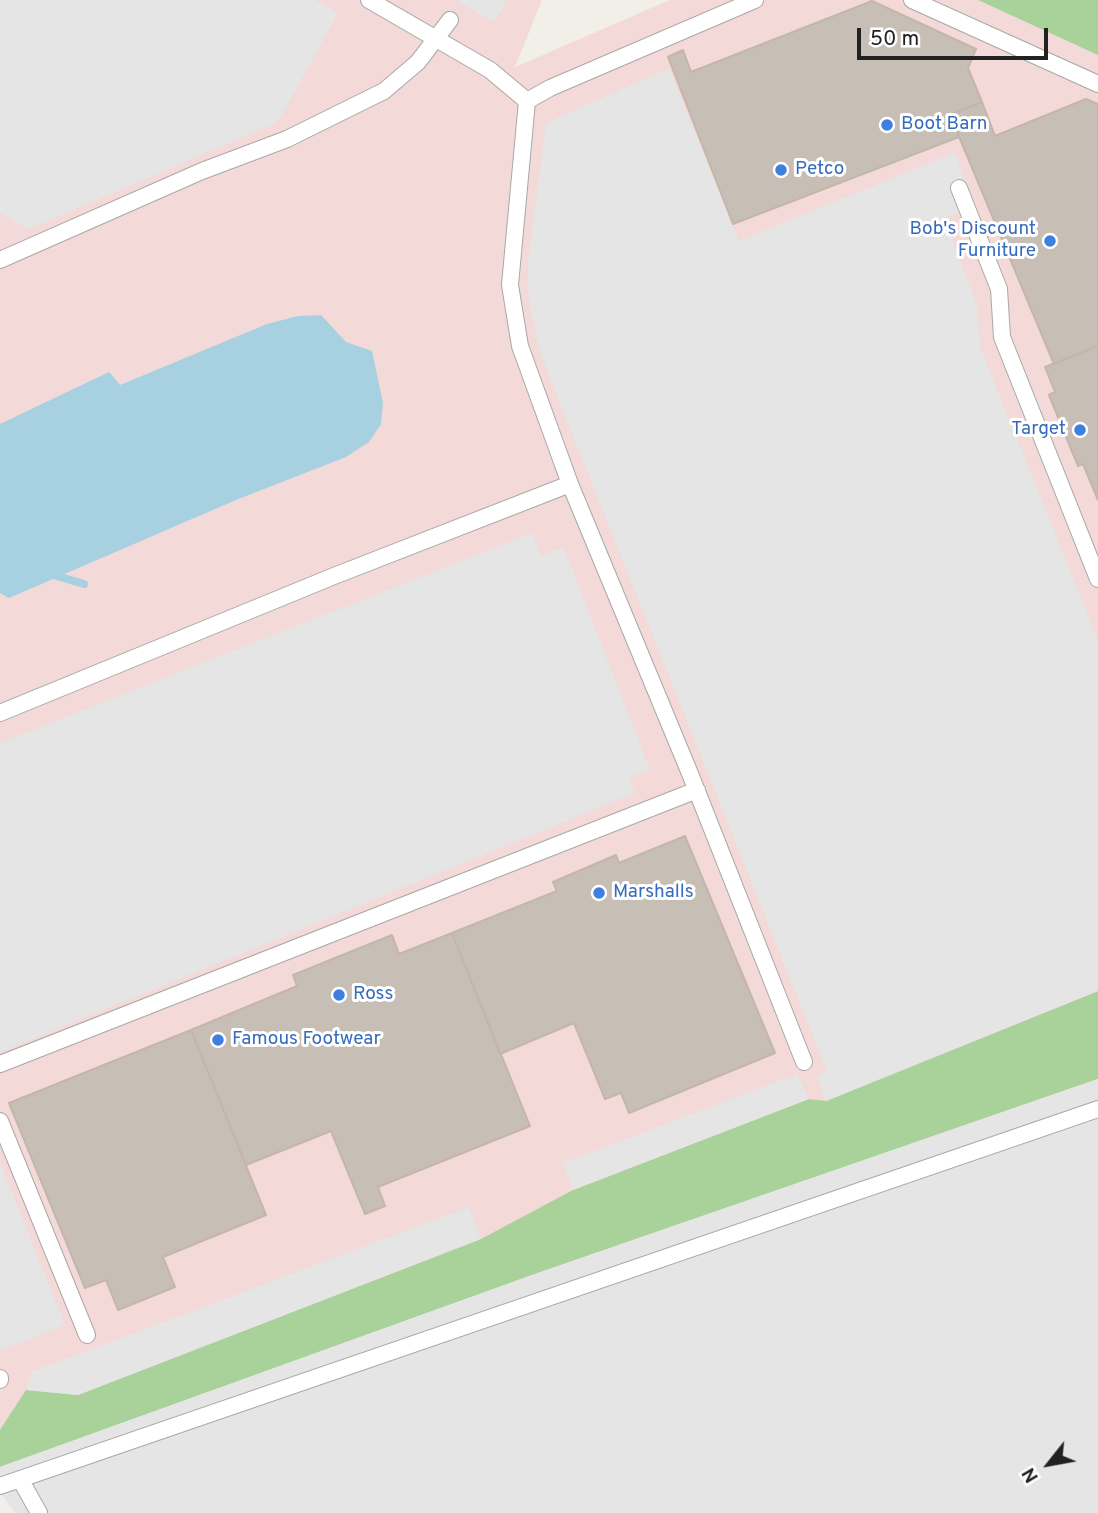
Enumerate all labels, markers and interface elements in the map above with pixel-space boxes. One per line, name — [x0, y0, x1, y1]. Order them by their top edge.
scale bar — [860, 14, 1051, 58]
text: 50 m — [870, 26, 919, 53]
place label: Boot Barn — [901, 114, 987, 136]
marker: Boot Barn — [879, 117, 895, 133]
place label: Petco — [795, 159, 844, 181]
marker: Petco — [773, 162, 789, 178]
place label: Bob's Discount Furniture — [909, 219, 1036, 263]
marker: Bob's Discount Furniture — [1042, 233, 1058, 249]
place label: Target — [1011, 419, 1066, 441]
marker: Target — [1072, 422, 1088, 438]
place label: Marshalls — [613, 882, 694, 904]
marker: Marshalls — [591, 885, 607, 901]
place label: Ross — [353, 984, 393, 1006]
marker: Ross — [331, 987, 347, 1003]
place label: Famous Footwear — [232, 1029, 381, 1051]
marker: Famous Footwear — [210, 1032, 226, 1048]
north arrow — [1014, 1429, 1084, 1499]
text: N — [1017, 1463, 1045, 1487]

